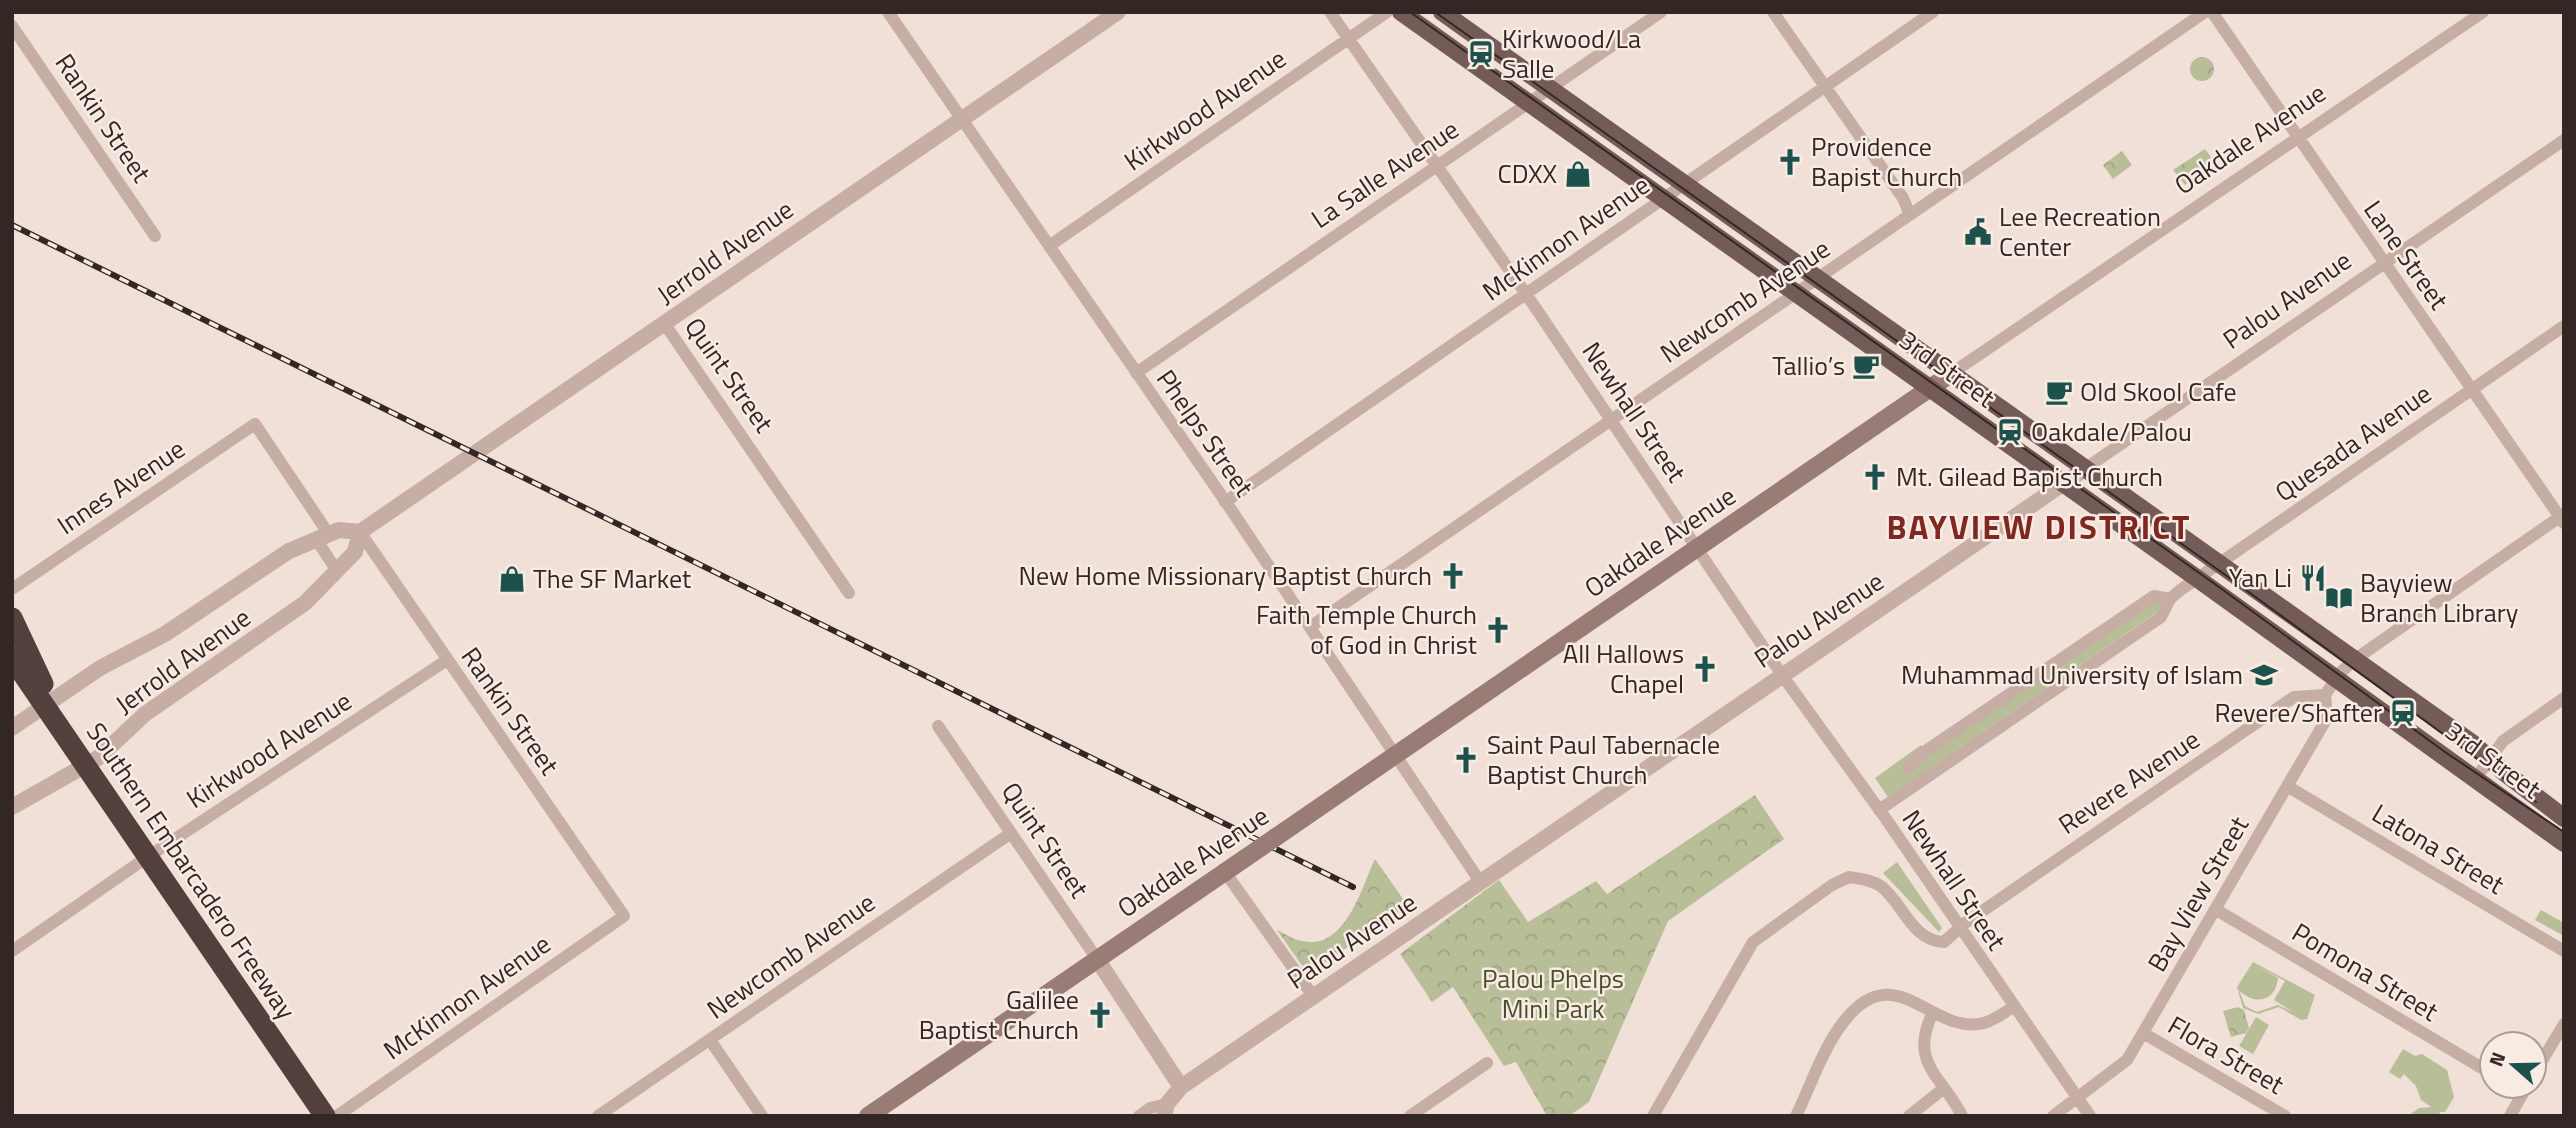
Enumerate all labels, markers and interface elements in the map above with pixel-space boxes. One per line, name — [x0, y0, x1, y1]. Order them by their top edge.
place label: Kirkwood/La Salle — [1502, 19, 1641, 88]
street label: Kirkwood Avenue — [1116, 39, 1294, 180]
station icon: Kirkwood/La Salle — [1466, 39, 1496, 69]
street label: Rankin Street — [46, 46, 161, 190]
street label: Oakdale Avenue — [2166, 73, 2333, 204]
street label: La Salle Avenue — [1303, 110, 1466, 237]
place label: Providence Bapist Church — [1811, 127, 1962, 196]
church icon: Providence Bapist Church — [1775, 147, 1805, 177]
place label: CDXX — [1498, 154, 1557, 193]
shop icon: CDXX — [1563, 159, 1593, 189]
street label: McKinnon Avenue — [1474, 165, 1657, 310]
street label: Jerrold Avenue — [648, 190, 801, 313]
street label: Lane Street — [2354, 192, 2458, 317]
place label: Lee Recreation Center — [1999, 197, 2161, 266]
public building icon: Lee Recreation Center — [1963, 217, 1993, 247]
street label: Newcomb Avenue — [1652, 229, 1837, 372]
street label: Palou Avenue — [2215, 241, 2359, 358]
street label: Quint Street — [675, 309, 783, 440]
street label: 3rd Street — [1891, 321, 2003, 417]
street label: Newhall Street — [1573, 334, 1696, 490]
place label: Tallio’s — [1772, 346, 1845, 385]
cafe icon: Tallio’s — [1851, 351, 1881, 381]
street label: Phelps Street — [1147, 361, 1264, 504]
place label: Old Skool Cafe — [2080, 372, 2237, 411]
street label: Quesada Avenue — [2267, 374, 2439, 511]
cafe icon: Old Skool Cafe — [2044, 377, 2074, 407]
place label: Oakdale/Palou — [2031, 412, 2192, 451]
station icon: Oakdale/Palou — [1995, 417, 2025, 447]
street label: Innes Avenue — [49, 429, 192, 544]
place label: Mt. Gilead Bapist Church — [1896, 457, 2163, 496]
church icon: Mt. Gilead Bapist Church — [1860, 462, 1890, 492]
street label: Oakdale Avenue — [1576, 476, 1743, 607]
district label: BAYVIEW DISTRICT — [1887, 502, 2191, 552]
place label: New Home Missionary Baptist Church — [1019, 556, 1432, 595]
place label: Yan Li — [2229, 558, 2292, 597]
place label: The SF Market — [533, 559, 691, 598]
church icon: New Home Missionary Baptist Church — [1438, 561, 1468, 591]
street label: Palou Avenue — [1746, 562, 1891, 677]
restaurant icon: Yan Li — [2298, 563, 2328, 593]
place label: Bayview Branch Library — [2360, 563, 2518, 632]
shop icon: The SF Market — [497, 564, 527, 594]
library icon: Bayview Branch Library — [2324, 583, 2354, 613]
place label: Faith Temple Church of God in Christ — [1256, 595, 1477, 664]
street label: Jerrold Avenue — [107, 598, 258, 723]
church icon: Faith Temple Church of God in Christ — [1483, 615, 1513, 645]
place label: All Hallows Chapel — [1563, 634, 1684, 703]
street label: Rankin Street — [452, 639, 569, 782]
church icon: All Hallows Chapel — [1690, 654, 1720, 684]
place label: Muhammad University of Islam — [1901, 655, 2243, 694]
school or university icon: Muhammad University of Islam — [2249, 660, 2279, 690]
street label: Kirkwood Avenue — [178, 682, 359, 818]
place label: Revere/Shafter — [2214, 693, 2382, 732]
station icon: Revere/Shafter — [2388, 698, 2418, 728]
street label: 3rd Street — [2437, 712, 2549, 808]
street label: Southern Embarcadero Freeway — [77, 714, 306, 1027]
street label: Revere Avenue — [2050, 720, 2207, 843]
place label: Saint Paul Tabernacle Baptist Church — [1487, 725, 1720, 794]
church icon: Saint Paul Tabernacle Baptist Church — [1451, 745, 1481, 775]
street label: Quint Street — [992, 774, 1099, 906]
street label: Latona Street — [2365, 794, 2512, 903]
street label: Oakdale Avenue — [1109, 796, 1276, 927]
street label: Newhall Street — [1893, 802, 2016, 958]
street label: Bay View Street — [2137, 809, 2258, 979]
street label: Newcomb Avenue — [699, 883, 883, 1028]
street label: Palou Avenue — [1279, 883, 1424, 998]
street label: Pomona Street — [2285, 913, 2446, 1031]
street label: McKinnon Avenue — [375, 924, 558, 1069]
park label: Palou Phelps Mini Park — [1482, 959, 1624, 1028]
place label: Galilee Baptist Church — [919, 980, 1079, 1049]
church icon: Galilee Baptist Church — [1085, 1000, 1115, 1030]
street label: Flora Street — [2161, 1006, 2292, 1104]
north arrow — [2478, 1030, 2548, 1100]
text: N — [2481, 1048, 2512, 1070]

